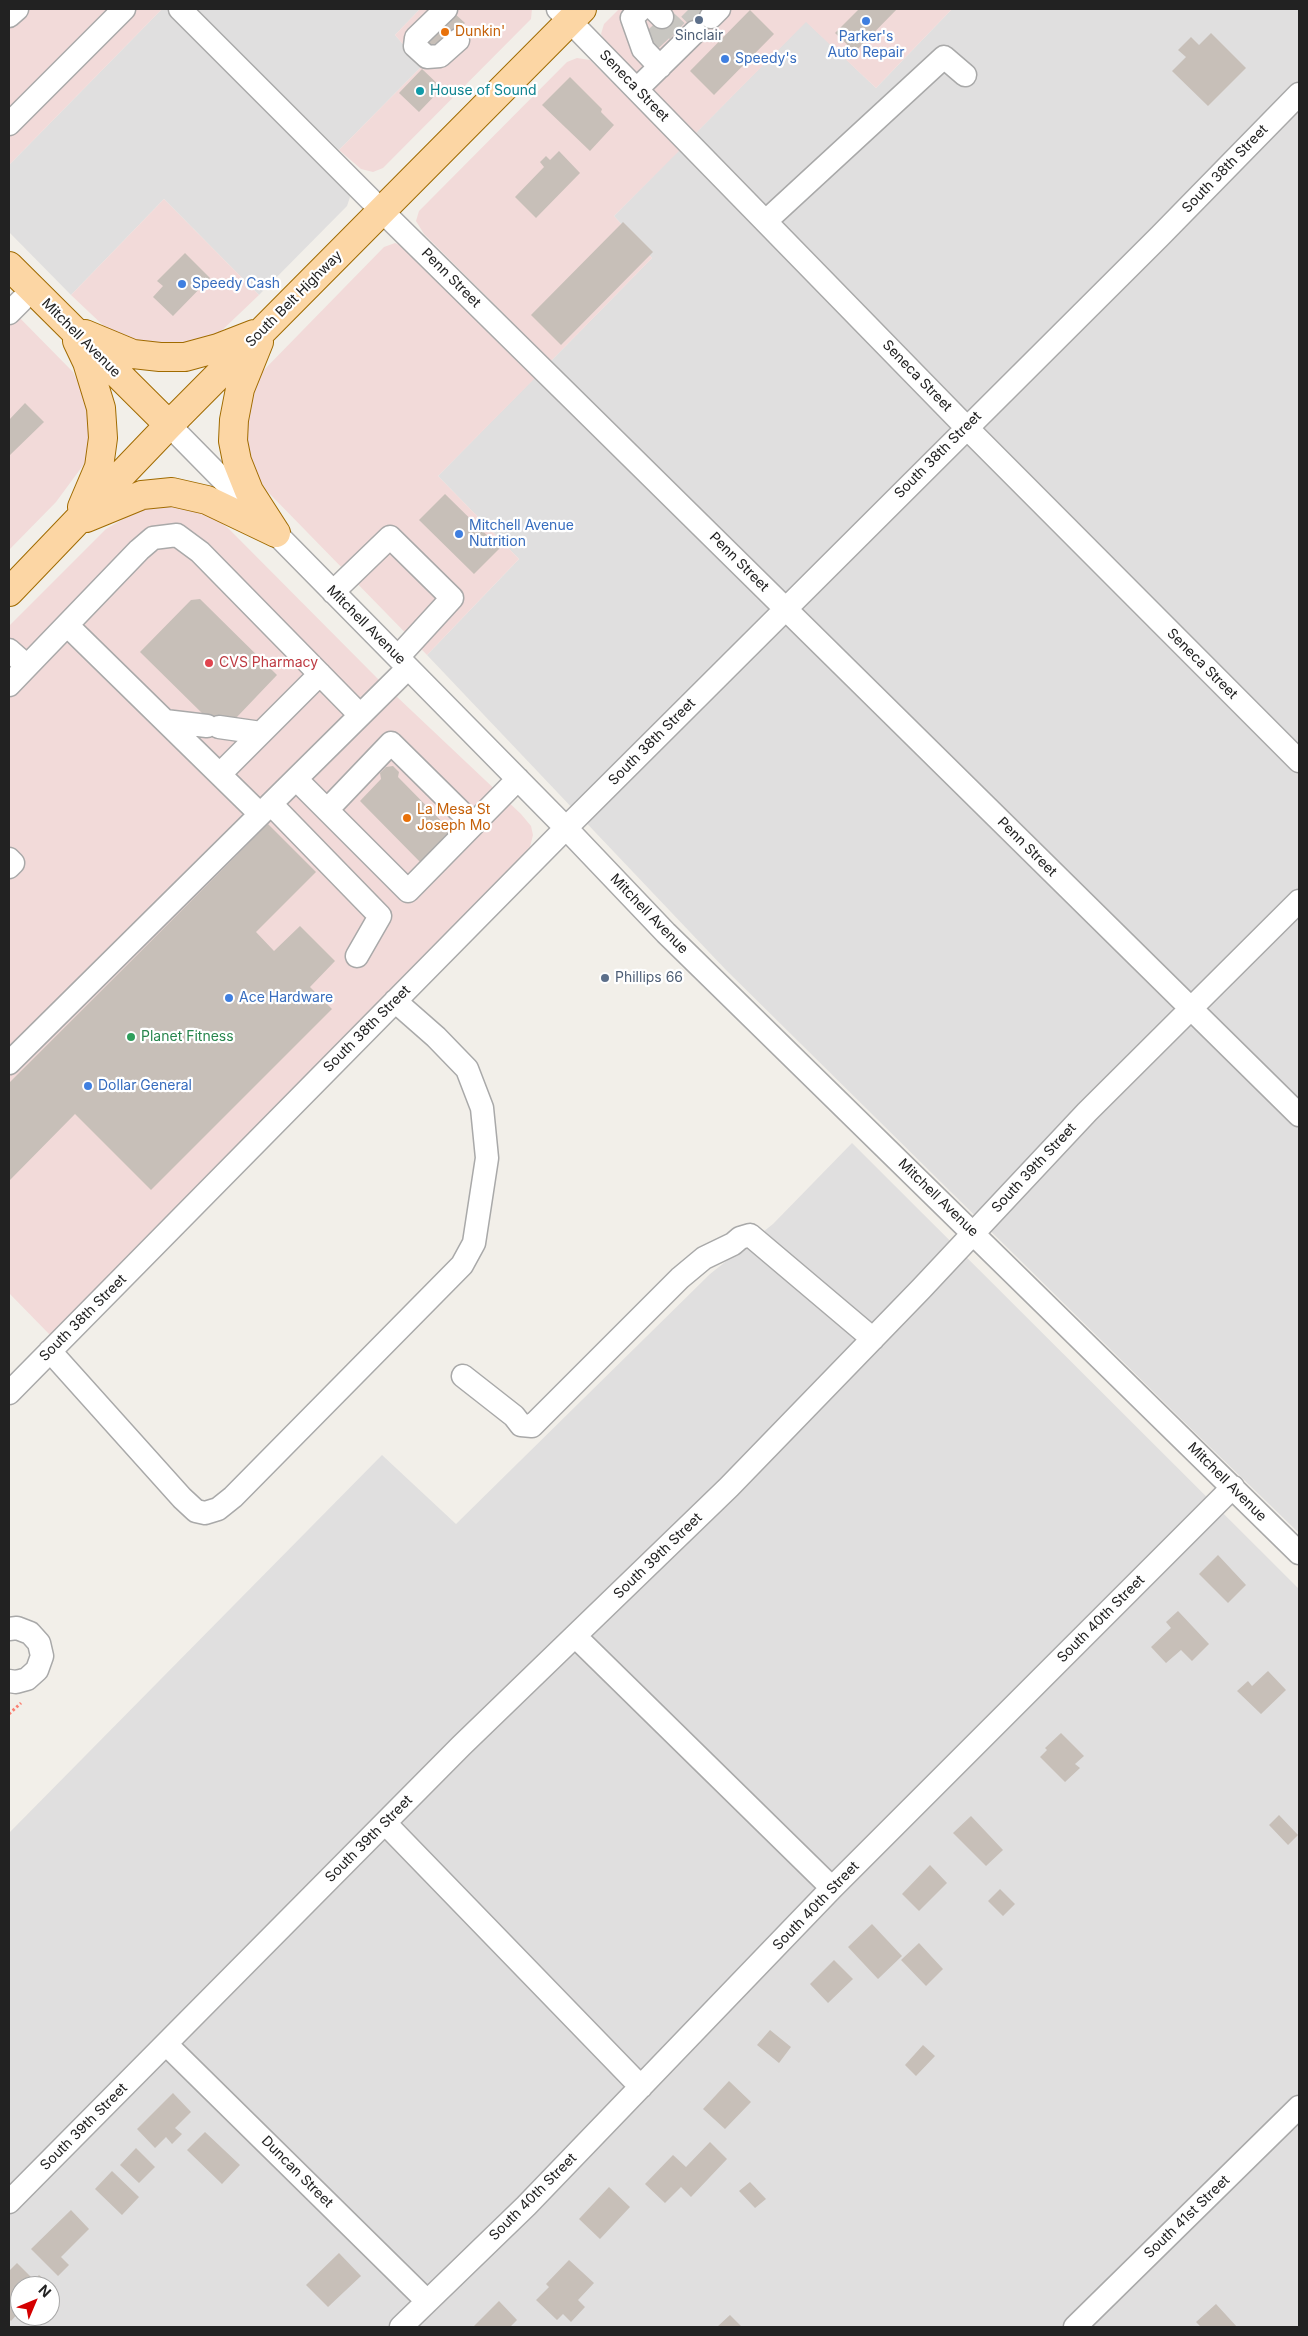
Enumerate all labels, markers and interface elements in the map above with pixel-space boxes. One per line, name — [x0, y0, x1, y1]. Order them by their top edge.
marker: Sinclair — [693, 14, 705, 26]
marker: Parker's Auto Repair — [860, 15, 872, 27]
place label: Dunkin' — [455, 24, 505, 40]
marker: Dunkin' — [439, 26, 451, 38]
place label: Sinclair — [675, 28, 723, 44]
place label: Parker's Auto Repair — [828, 29, 904, 62]
street label: Seneca Street — [596, 47, 672, 125]
place label: Speedy's — [735, 51, 797, 67]
marker: Speedy's — [719, 53, 731, 65]
place label: House of Sound — [430, 83, 537, 99]
marker: House of Sound — [414, 85, 426, 97]
street label: South 38th Street — [1179, 121, 1271, 217]
street label: Penn Street — [418, 245, 484, 311]
street label: South Belt Highway — [242, 247, 346, 351]
place label: Speedy Cash — [192, 276, 280, 292]
marker: Speedy Cash — [176, 278, 188, 290]
street label: Mitchell Avenue — [38, 295, 124, 381]
street label: Seneca Street — [879, 337, 955, 415]
street label: South 38th Street — [891, 408, 985, 502]
place label: Mitchell Avenue Nutrition — [469, 518, 574, 550]
marker: Mitchell Avenue Nutrition — [453, 528, 465, 540]
street label: Penn Street — [706, 529, 772, 595]
street label: Mitchell Avenue — [323, 582, 409, 668]
street label: Seneca Street — [1163, 625, 1241, 703]
place label: CVS Pharmacy — [219, 655, 318, 671]
marker: CVS Pharmacy — [203, 657, 215, 669]
street label: South 38th Street — [605, 695, 699, 789]
place label: La Mesa St Joseph Mo — [417, 802, 491, 834]
marker: La Mesa St Joseph Mo — [401, 812, 413, 824]
street label: Penn Street — [994, 814, 1060, 880]
street label: Mitchell Avenue — [607, 870, 691, 958]
place label: Phillips 66 — [615, 970, 683, 986]
marker: Phillips 66 — [599, 972, 611, 984]
street label: South 38th Street — [320, 982, 414, 1076]
place label: Ace Hardware — [239, 990, 333, 1006]
marker: Ace Hardware — [223, 992, 235, 1004]
place label: Planet Fitness — [141, 1029, 234, 1045]
marker: Planet Fitness — [125, 1031, 137, 1043]
place label: Dollar General — [98, 1078, 192, 1094]
marker: Dollar General — [82, 1080, 94, 1092]
street label: South 39th Street — [988, 1120, 1080, 1216]
street label: Mitchell Avenue — [894, 1156, 982, 1240]
street label: South 38th Street — [36, 1271, 130, 1365]
street label: Mitchell Avenue — [1184, 1439, 1270, 1525]
street label: South 39th Street — [610, 1510, 706, 1602]
street label: South 40th Street — [1054, 1572, 1148, 1666]
street label: South 39th Street — [322, 1792, 416, 1886]
street label: South 40th Street — [769, 1858, 863, 1954]
street label: South 39th Street — [37, 2080, 131, 2174]
street label: Duncan Street — [258, 2133, 336, 2211]
street label: South 40th Street — [486, 2150, 580, 2244]
street label: South 41st Street — [1141, 2172, 1233, 2262]
north arrow — [10, 2276, 60, 2326]
text: N — [35, 2281, 55, 2301]

